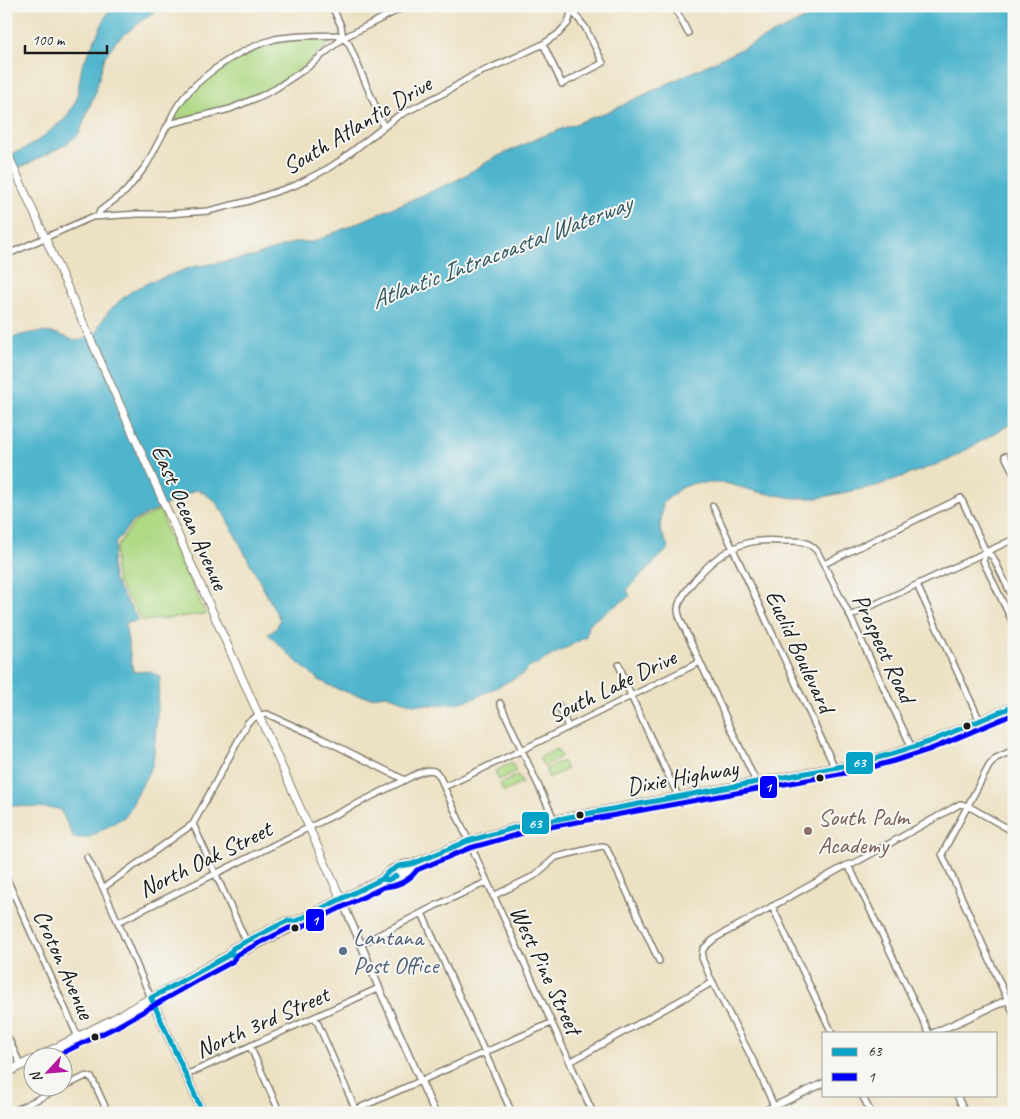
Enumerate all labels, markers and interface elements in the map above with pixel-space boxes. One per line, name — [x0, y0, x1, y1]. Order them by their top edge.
scale bar — [25, 22, 108, 54]
text: 100 m — [32, 31, 66, 50]
street label: South Atlantic Drive — [277, 68, 439, 181]
water label: Atlantic Intracoastal Waterway — [366, 186, 640, 316]
street label: East Ocean Avenue — [145, 440, 236, 596]
street label: Euclid Boulevard — [759, 585, 843, 720]
street label: Prospect Road — [846, 589, 924, 710]
street label: South Lake Drive — [543, 641, 683, 730]
unlabelled marker — [962, 721, 972, 731]
line badge: 63 — [845, 751, 874, 775]
street label: Dixie Highway — [624, 752, 742, 802]
text: 63 — [853, 754, 867, 771]
unlabelled marker — [815, 773, 825, 783]
line badge: 1 — [759, 775, 778, 799]
text: 1 — [765, 779, 773, 796]
place label: South Palm Academy — [818, 802, 911, 860]
unlabelled marker — [575, 810, 585, 820]
line badge: 63 — [521, 811, 550, 835]
street label: North Oak Street — [134, 813, 278, 904]
text: 63 — [529, 815, 543, 832]
marker: South Palm Academy — [802, 825, 814, 837]
street label: West Pine Street — [503, 901, 590, 1042]
street label: Croton Avenue — [27, 905, 102, 1025]
line badge: 1 — [305, 908, 325, 932]
text: 1 — [312, 912, 320, 929]
place label: Lantana Post Office — [353, 922, 440, 980]
unlabelled marker — [290, 923, 300, 933]
marker: Lantana Post Office — [337, 945, 349, 957]
street label: North 3rd Street — [191, 978, 335, 1065]
unlabelled marker — [90, 1032, 100, 1042]
legend — [822, 1032, 998, 1096]
text: 63 — [868, 1042, 883, 1061]
north arrow — [22, 1046, 72, 1096]
text: N — [26, 1068, 46, 1085]
text: 1 — [868, 1068, 876, 1087]

